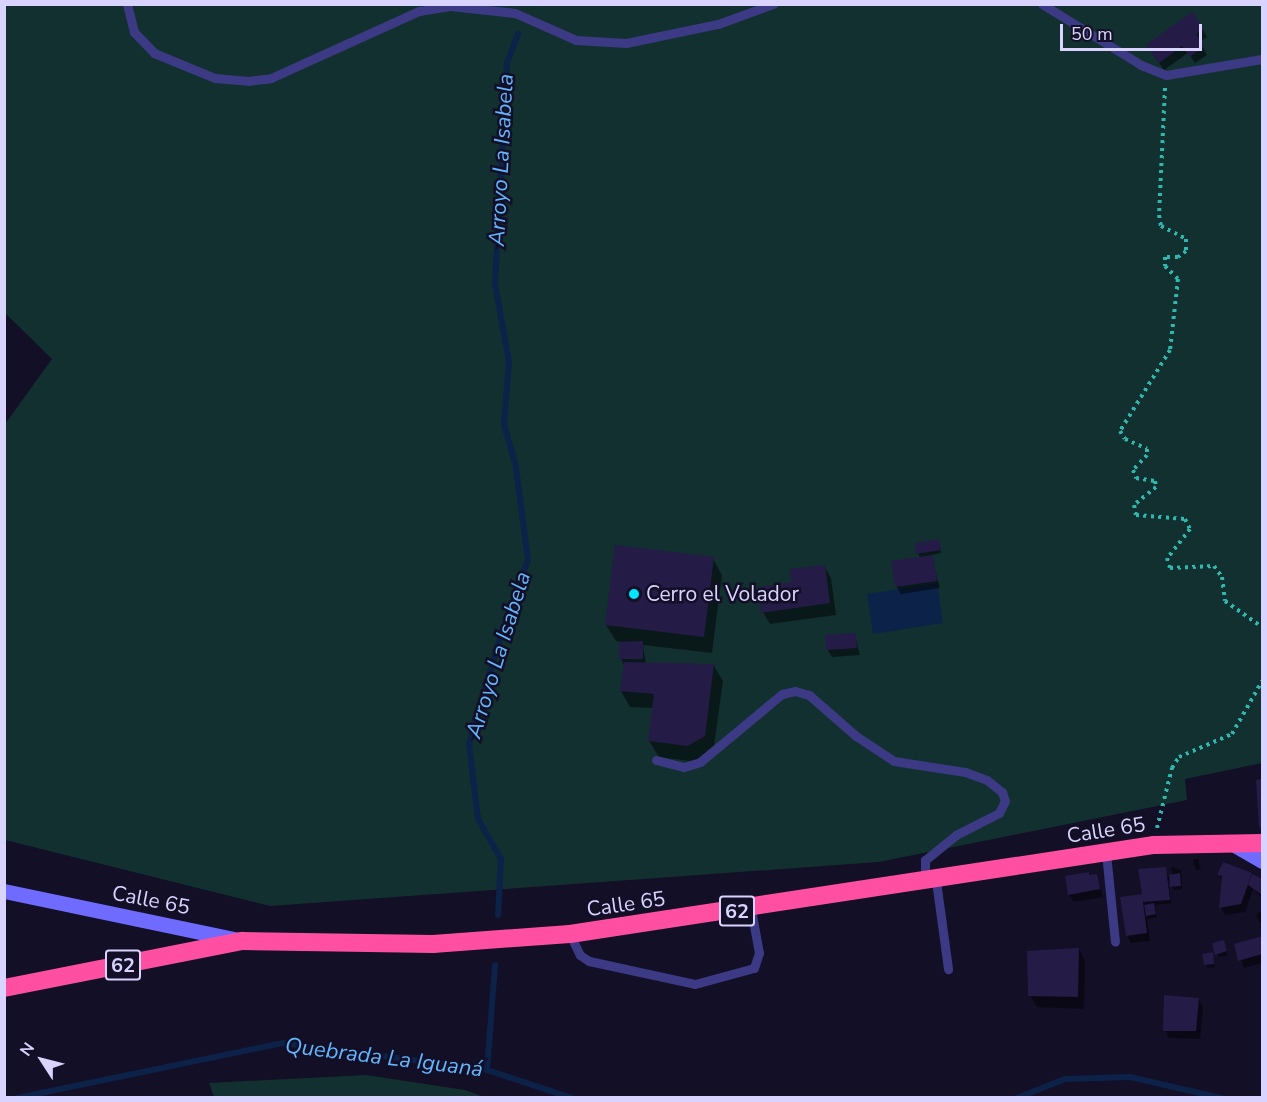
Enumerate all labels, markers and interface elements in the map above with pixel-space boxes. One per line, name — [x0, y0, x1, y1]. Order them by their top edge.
scale bar — [1063, 12, 1206, 50]
text: 50 m — [1071, 22, 1113, 46]
water label: Arroyo La Isabela — [484, 73, 520, 247]
water label: Arroyo La Isabela — [461, 569, 537, 741]
place label: Cerro el Volador — [646, 581, 799, 607]
marker: Cerro el Volador — [627, 587, 641, 601]
street label: Calle 65 — [1065, 811, 1147, 849]
street label: Calle 65 — [110, 880, 192, 920]
street label: Calle 65 — [585, 886, 667, 922]
road number: 62 — [719, 894, 755, 928]
road number: 62 — [105, 948, 141, 982]
north arrow — [12, 1030, 72, 1090]
water label: Quebrada La Iguaná — [283, 1033, 485, 1083]
text: N — [15, 1038, 40, 1061]

